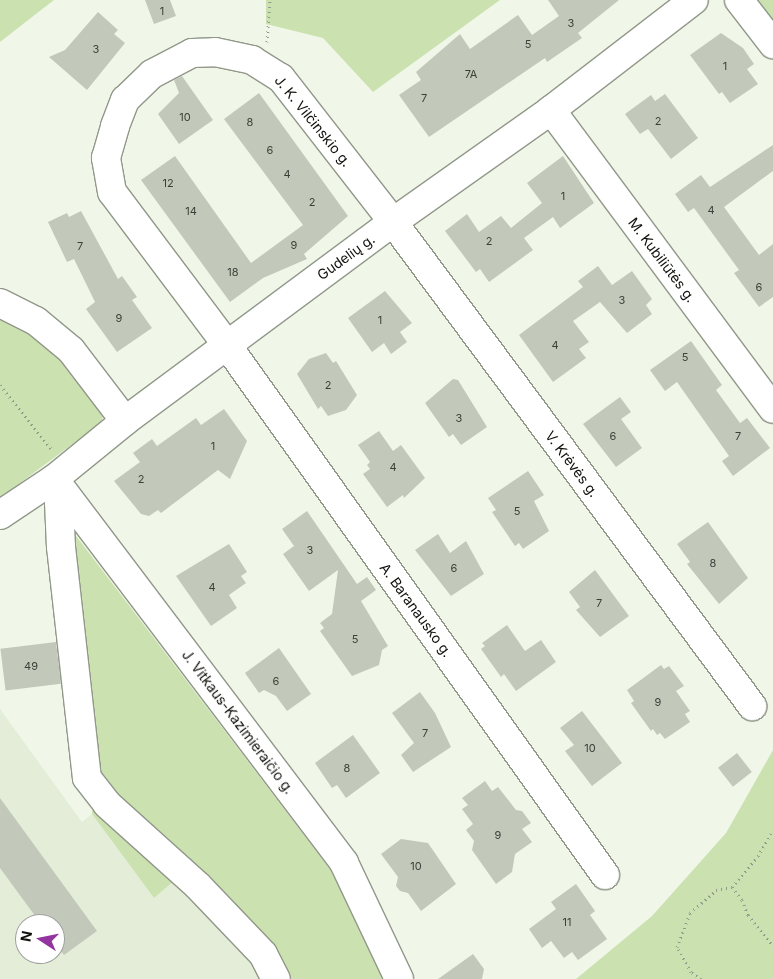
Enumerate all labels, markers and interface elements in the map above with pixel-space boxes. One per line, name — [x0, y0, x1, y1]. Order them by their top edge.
house number: 1 — [160, 4, 164, 18]
house number: 3 — [568, 16, 574, 30]
house number: 5 — [525, 37, 531, 51]
house number: 3 — [93, 42, 99, 56]
house number: 1 — [723, 59, 727, 73]
house number: 7A — [465, 67, 477, 81]
street label: J. K. Vilčinskio g. — [271, 72, 355, 170]
house number: 7 — [421, 91, 427, 105]
house number: 10 — [179, 110, 191, 124]
house number: 2 — [655, 114, 661, 128]
house number: 8 — [247, 115, 253, 129]
house number: 6 — [267, 143, 273, 157]
house number: 4 — [283, 167, 291, 181]
house number: 12 — [162, 176, 174, 190]
house number: 1 — [561, 189, 565, 203]
house number: 2 — [309, 195, 315, 209]
house number: 4 — [707, 203, 715, 217]
house number: 14 — [185, 204, 197, 218]
street label: M. Kubiliūtės g. — [625, 214, 699, 306]
street label: Gudelių g. — [314, 230, 378, 284]
house number: 2 — [486, 234, 492, 248]
house number: 9 — [291, 238, 297, 252]
house number: 7 — [77, 239, 83, 253]
house number: 18 — [227, 265, 239, 279]
house number: 6 — [756, 280, 762, 294]
house number: 3 — [619, 293, 625, 307]
house number: 9 — [116, 311, 122, 325]
house number: 1 — [378, 313, 382, 327]
house number: 4 — [551, 338, 559, 352]
house number: 5 — [682, 350, 688, 364]
house number: 2 — [325, 378, 331, 392]
house number: 3 — [456, 411, 462, 425]
street label: V. Krėvės g. — [542, 428, 602, 500]
house number: 6 — [610, 429, 616, 443]
house number: 7 — [735, 429, 741, 443]
house number: 1 — [211, 439, 215, 453]
house number: 4 — [389, 460, 397, 474]
house number: 2 — [138, 472, 144, 486]
house number: 5 — [514, 504, 520, 518]
house number: 3 — [307, 543, 313, 557]
house number: 8 — [710, 556, 716, 570]
street label: A. Baranausko g. — [376, 560, 456, 660]
house number: 6 — [451, 561, 457, 575]
house number: 4 — [208, 580, 216, 594]
house number: 7 — [596, 596, 602, 610]
house number: 5 — [352, 632, 358, 646]
street label: J. Vitkaus-Kazimieraičio g. — [178, 647, 298, 797]
house number: 49 — [24, 659, 38, 673]
house number: 6 — [273, 674, 279, 688]
house number: 9 — [655, 695, 661, 709]
house number: 7 — [422, 726, 428, 740]
house number: 10 — [584, 741, 596, 755]
house number: 8 — [344, 761, 350, 775]
house number: 9 — [495, 828, 501, 842]
house number: 10 — [410, 859, 422, 873]
north arrow — [15, 914, 65, 964]
house number: 11 — [563, 915, 571, 929]
text: N — [16, 929, 35, 943]

